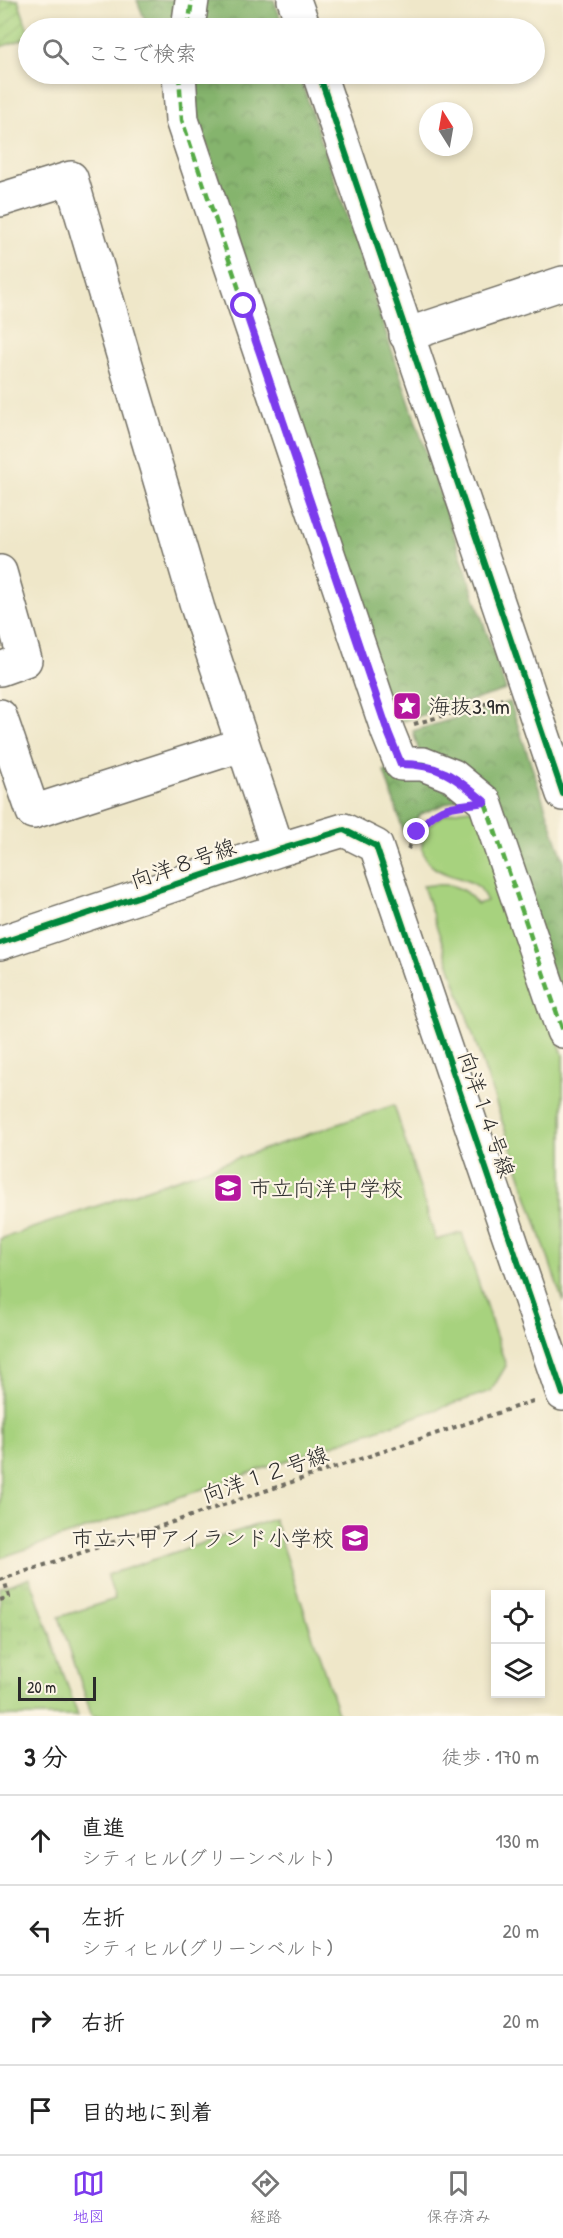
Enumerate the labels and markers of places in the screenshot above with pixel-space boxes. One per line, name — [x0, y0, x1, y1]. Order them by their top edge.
place icon: 海抜3.9m — [391, 690, 423, 722]
place label: 海抜3.9m — [428, 691, 510, 721]
school or university icon: 市立向洋中学校 — [212, 1172, 244, 1204]
place label: 市立向洋中学校 — [249, 1173, 403, 1203]
school or university icon: 市立六甲アイランド小学校 — [339, 1522, 371, 1554]
place label: 市立六甲アイランド小学校 — [71, 1523, 334, 1553]

